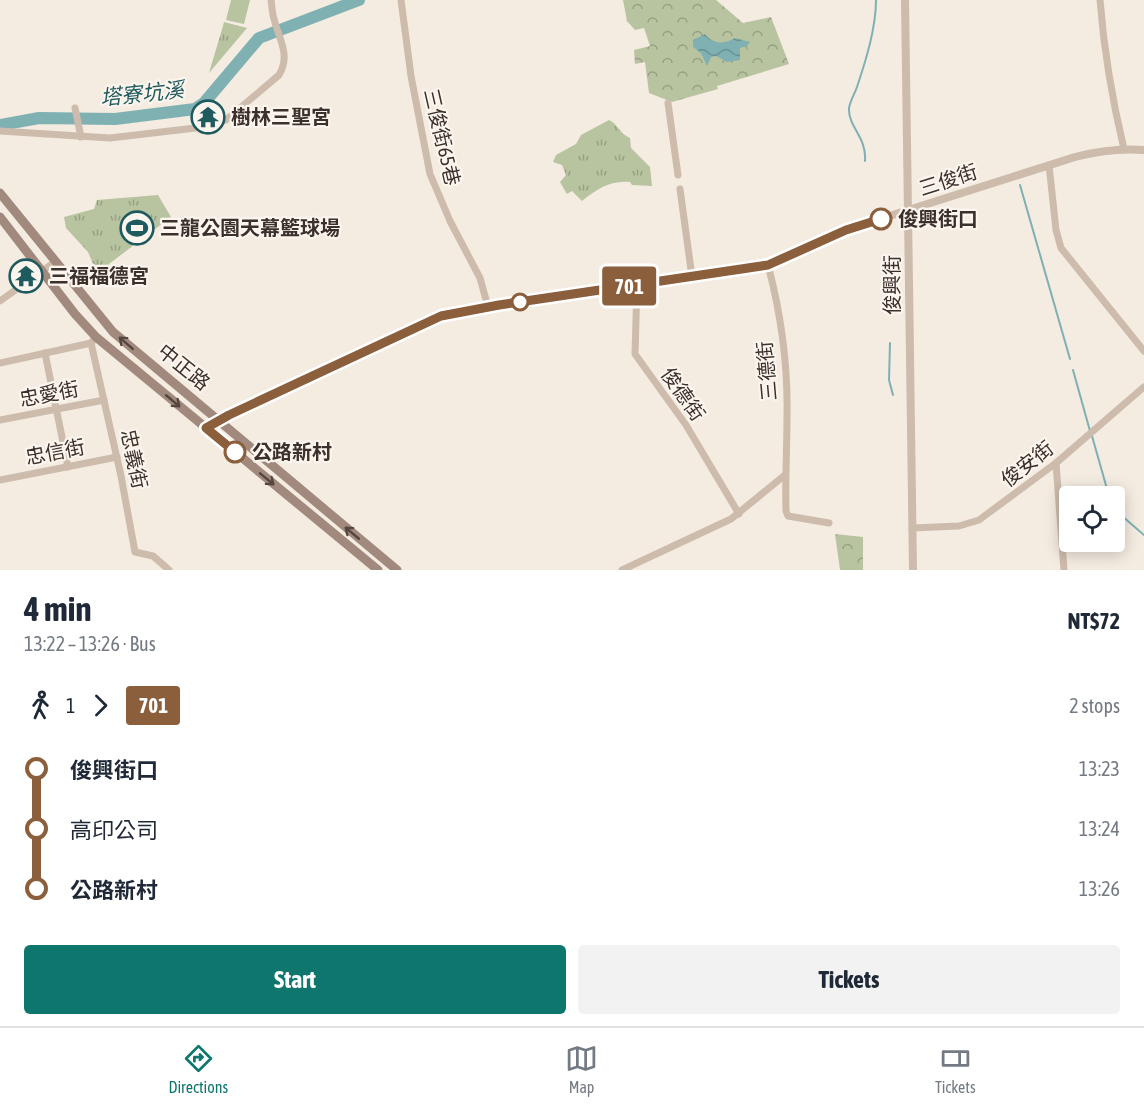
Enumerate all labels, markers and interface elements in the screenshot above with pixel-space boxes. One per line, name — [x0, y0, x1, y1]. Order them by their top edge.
water label: 塔寮坑溪 — [99, 76, 188, 109]
street label: 三俊街65巷 — [420, 86, 465, 188]
temple icon: 樹林三聖宮 — [190, 99, 226, 135]
place label: 樹林三聖宮 — [231, 105, 331, 128]
street label: 三俊街 — [916, 159, 980, 200]
place label: 俊興街口 — [898, 207, 978, 230]
marker: 俊興街口 — [870, 208, 892, 230]
sports icon: 三龍公園天幕籃球場 — [119, 210, 155, 246]
place label: 三龍公園天幕籃球場 — [160, 216, 340, 239]
street label: 俊興街 — [880, 255, 903, 315]
temple icon: 三福福德宮 — [8, 258, 44, 294]
place label: 三福福德宮 — [49, 264, 149, 287]
line badge: 701 — [594, 266, 664, 306]
text: 701 — [614, 274, 644, 298]
unlabelled marker — [511, 293, 529, 311]
one-way arrow — [119, 336, 134, 350]
street label: 中正路 — [154, 339, 215, 394]
street label: 三德街 — [752, 340, 781, 402]
street label: 俊德街 — [657, 363, 710, 425]
street label: 忠愛街 — [17, 376, 81, 411]
one-way arrow — [165, 394, 180, 408]
street label: 忠義街 — [117, 427, 152, 491]
street label: 忠信街 — [23, 434, 87, 469]
street label: 俊安街 — [996, 436, 1057, 491]
place label: 公路新村 — [252, 440, 332, 463]
marker: 公路新村 — [224, 441, 246, 463]
one-way arrow — [259, 472, 275, 485]
map controls — [1059, 486, 1125, 552]
button: locate — [1059, 486, 1125, 552]
one-way arrow — [344, 526, 360, 539]
text: 4 min — [24, 590, 91, 628]
text: NT$72 — [1067, 608, 1120, 634]
text: 13:22 – 13:26 · Bus — [24, 632, 156, 655]
icon: walk — [24, 689, 57, 722]
icon: forward — [84, 689, 117, 722]
text: 701 — [138, 693, 168, 717]
text: 1 — [66, 694, 75, 717]
text: 2 stops — [1069, 694, 1120, 717]
text: 俊興街口 — [70, 757, 158, 783]
text: 13:23 — [1079, 757, 1120, 780]
text: 高印公司 — [70, 817, 158, 843]
text: 13:24 — [1079, 817, 1120, 840]
text: 公路新村 — [70, 877, 158, 903]
text: 13:26 — [1079, 877, 1120, 900]
button: Start — [24, 945, 566, 1014]
button: Tickets — [578, 945, 1120, 1014]
tab: Directions — [168, 1042, 228, 1096]
tab: Map — [565, 1042, 598, 1096]
tab: Tickets — [935, 1042, 976, 1096]

